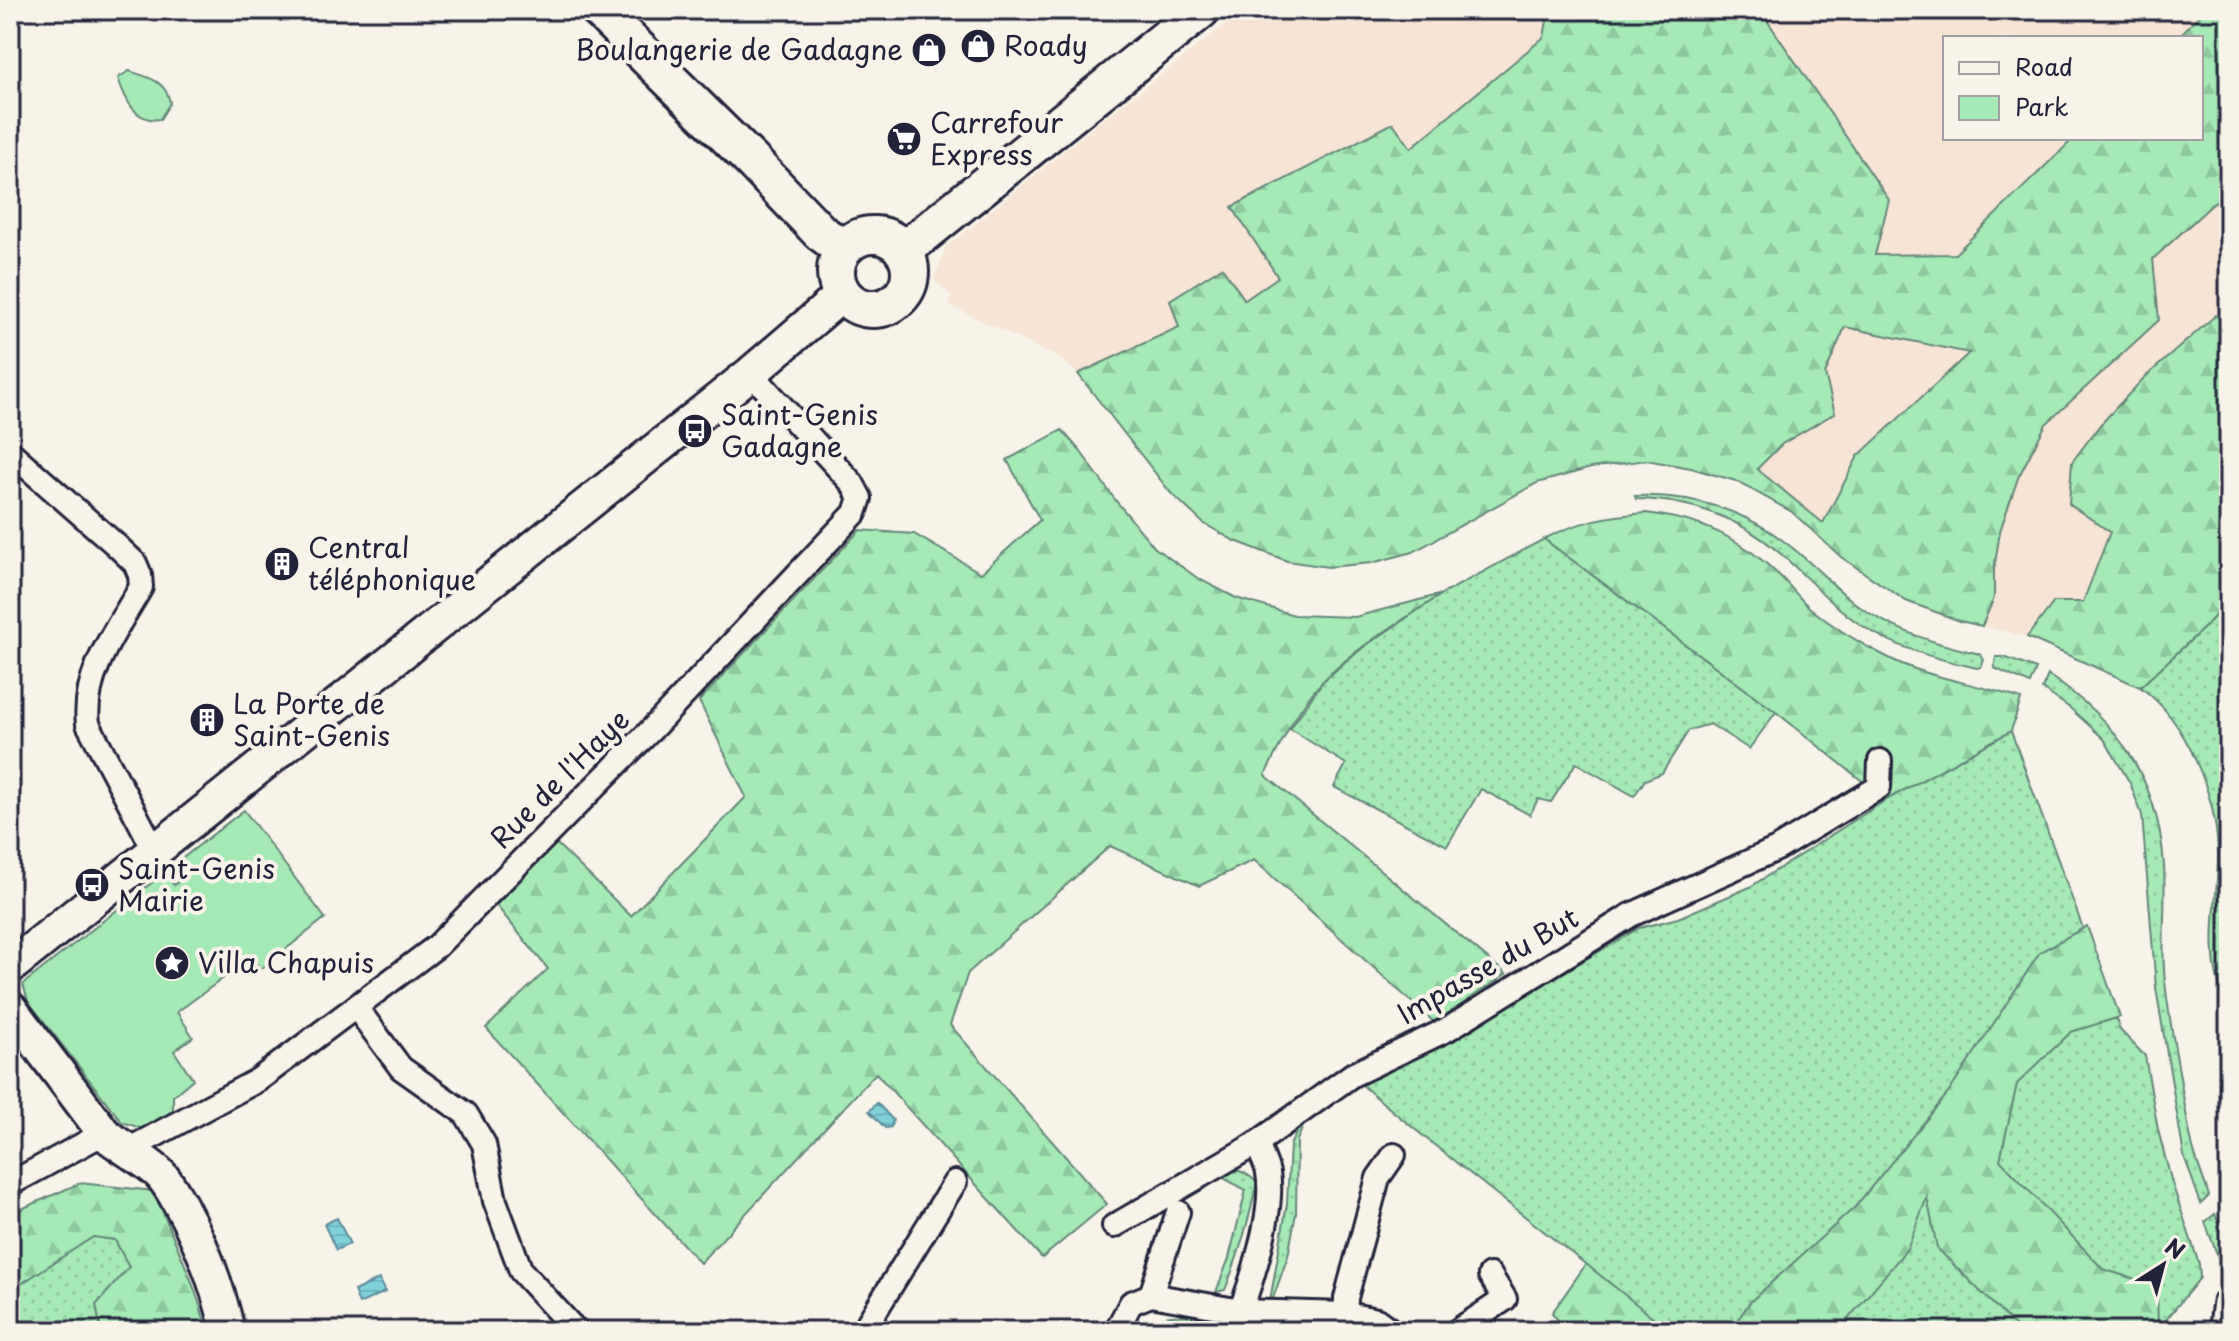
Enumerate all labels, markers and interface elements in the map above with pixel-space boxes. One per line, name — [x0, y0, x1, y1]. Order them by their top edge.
place label: Roady — [1004, 23, 1088, 66]
place label: Boulangerie de Gadagne — [575, 27, 903, 70]
shop icon: Roady — [959, 27, 997, 65]
shop icon: Boulangerie de Gadagne — [910, 31, 948, 69]
legend — [1943, 36, 2203, 140]
text: Road — [2015, 48, 2073, 84]
text: Park — [2015, 88, 2069, 124]
place label: Carrefour Express — [930, 100, 1063, 175]
supermarket icon: Carrefour Express — [885, 120, 923, 158]
place label: Saint-Genis Gadagne — [721, 392, 878, 467]
bus stop icon: Saint-Genis Gadagne — [676, 412, 714, 450]
place label: Central téléphonique — [308, 525, 476, 600]
building icon: Central téléphonique — [263, 545, 301, 583]
place label: La Porte de Saint-Genis — [233, 681, 390, 756]
street label: Rue de l'Haye — [479, 698, 639, 858]
building icon: La Porte de Saint-Genis — [188, 701, 226, 739]
place label: Saint-Genis Mairie — [118, 846, 275, 921]
bus stop icon: Saint-Genis Mairie — [73, 866, 111, 904]
street label: Impasse du But — [1389, 895, 1586, 1034]
place label: Villa Chapuis — [198, 940, 374, 983]
place icon: Villa Chapuis — [153, 944, 191, 982]
north arrow — [2123, 1225, 2203, 1305]
text: N — [2159, 1229, 2192, 1266]

